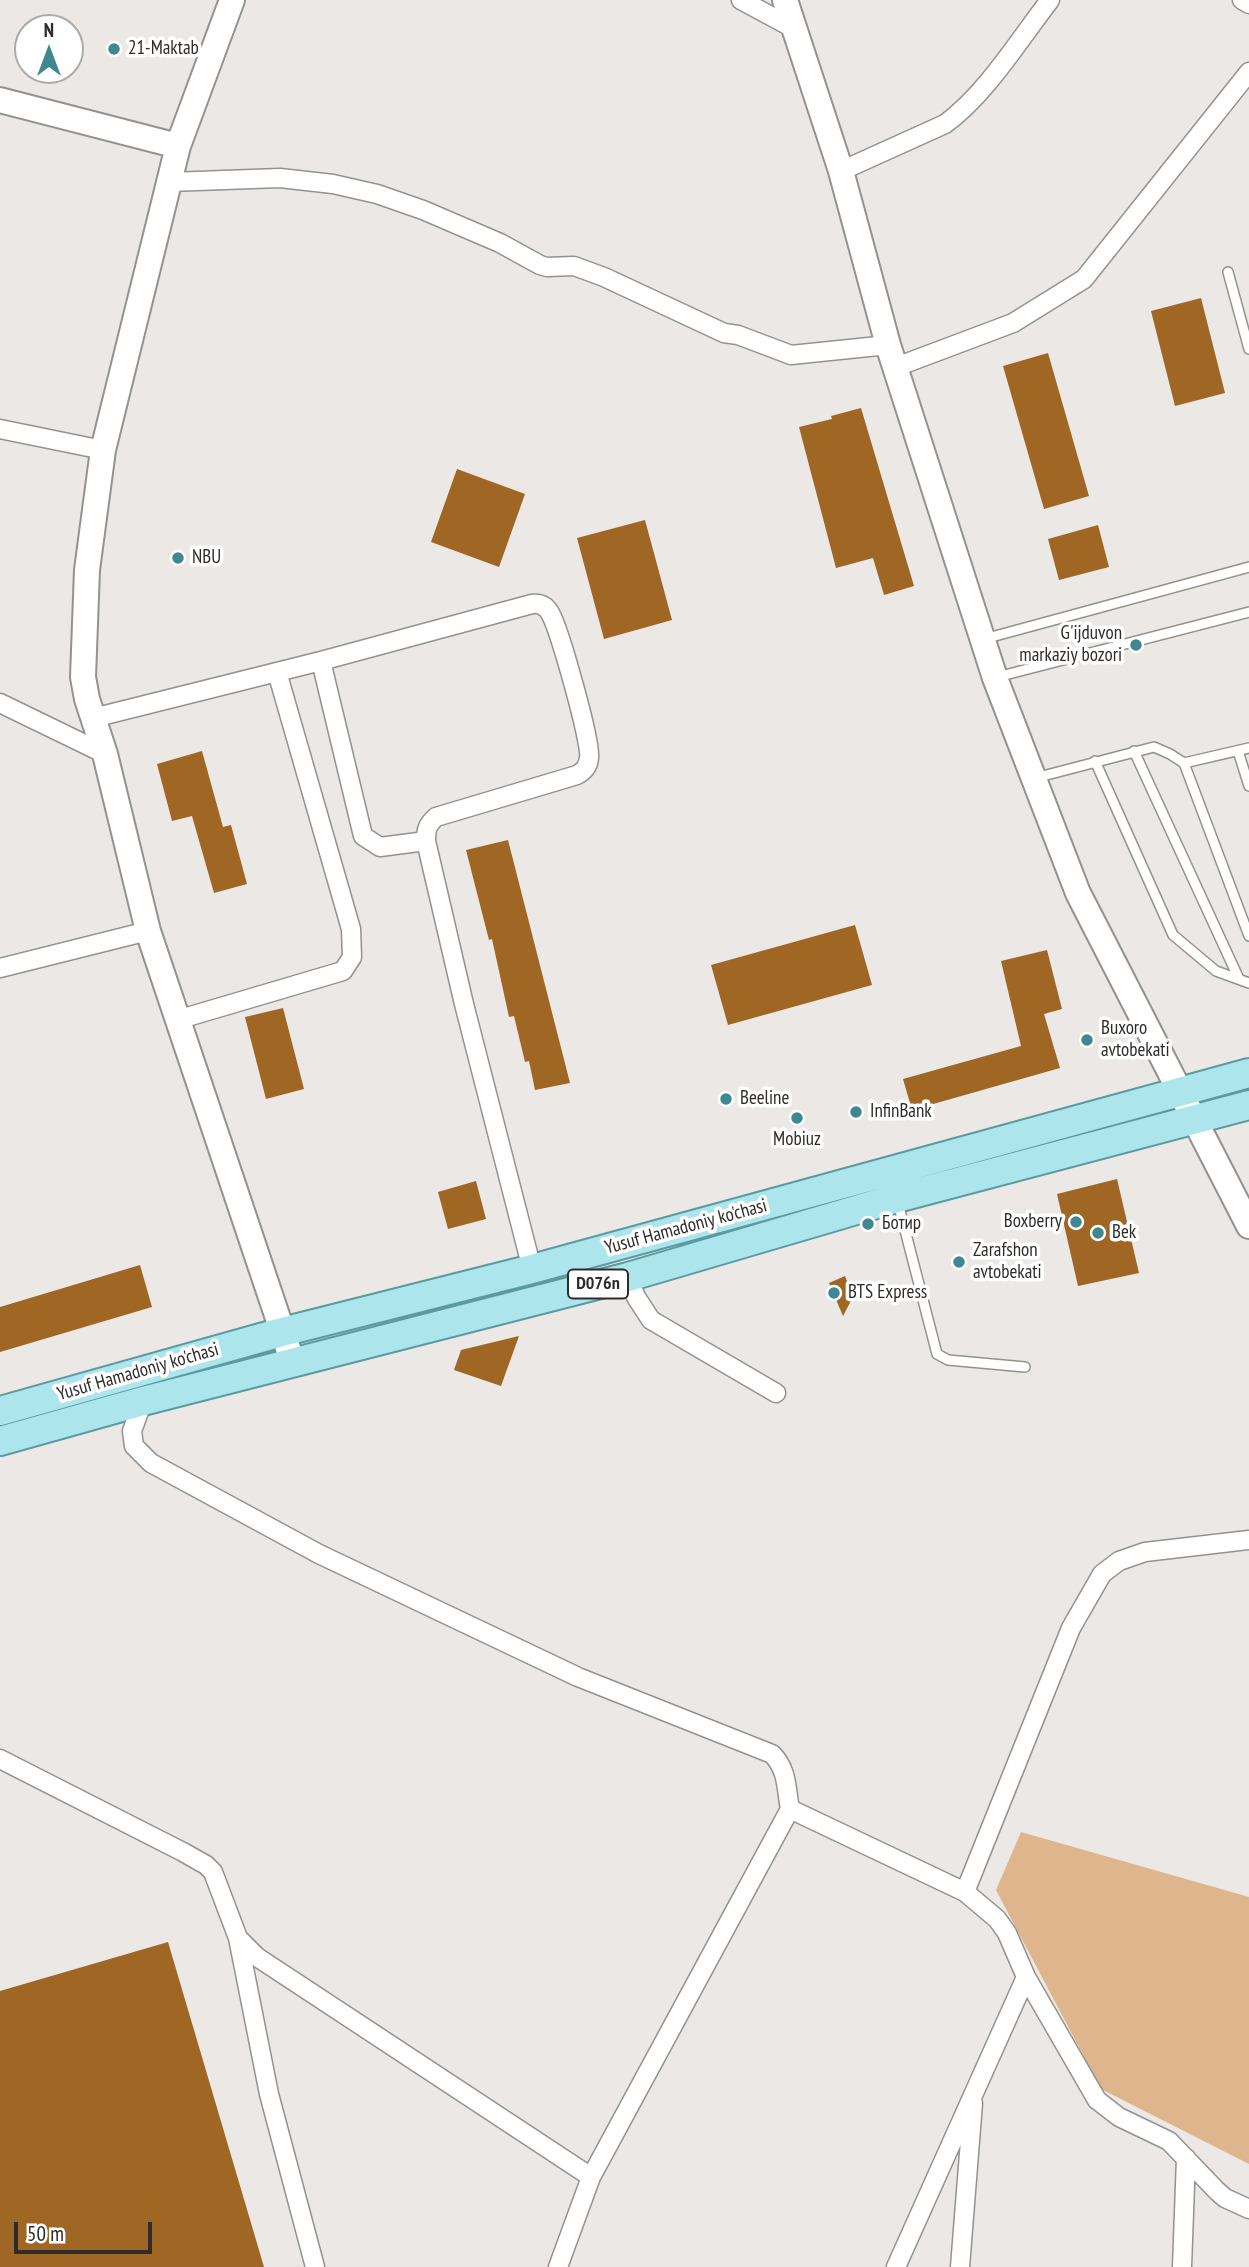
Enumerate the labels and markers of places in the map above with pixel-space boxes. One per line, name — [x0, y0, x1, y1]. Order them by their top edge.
place label: 21-Maktab — [128, 38, 199, 60]
marker: 21-Maktab — [106, 41, 122, 57]
place label: NBU — [192, 547, 221, 569]
marker: NBU — [170, 550, 186, 566]
place label: G'ijduvon markaziy bozori — [1019, 623, 1122, 667]
marker: G'ijduvon markaziy bozori — [1128, 637, 1144, 653]
place label: Buxoro avtobekati — [1101, 1018, 1170, 1062]
marker: Buxoro avtobekati — [1079, 1032, 1095, 1048]
place label: Beeline — [740, 1088, 789, 1110]
marker: Beeline — [718, 1091, 734, 1107]
place label: InfinBank — [870, 1101, 932, 1123]
marker: InfinBank — [848, 1104, 864, 1120]
marker: Mobiuz — [789, 1110, 805, 1126]
place label: Mobiuz — [773, 1129, 821, 1151]
place label: Boxberry — [1004, 1211, 1062, 1233]
place label: Ботир — [882, 1213, 921, 1235]
marker: Boxberry — [1068, 1214, 1084, 1230]
marker: Ботир — [860, 1216, 876, 1232]
place label: Bek — [1112, 1222, 1136, 1244]
marker: Bek — [1090, 1225, 1106, 1241]
place label: Zarafshon avtobekati — [973, 1240, 1042, 1284]
marker: Zarafshon avtobekati — [951, 1254, 967, 1270]
place label: BTS Express — [848, 1282, 927, 1304]
marker: BTS Express — [826, 1285, 842, 1301]

